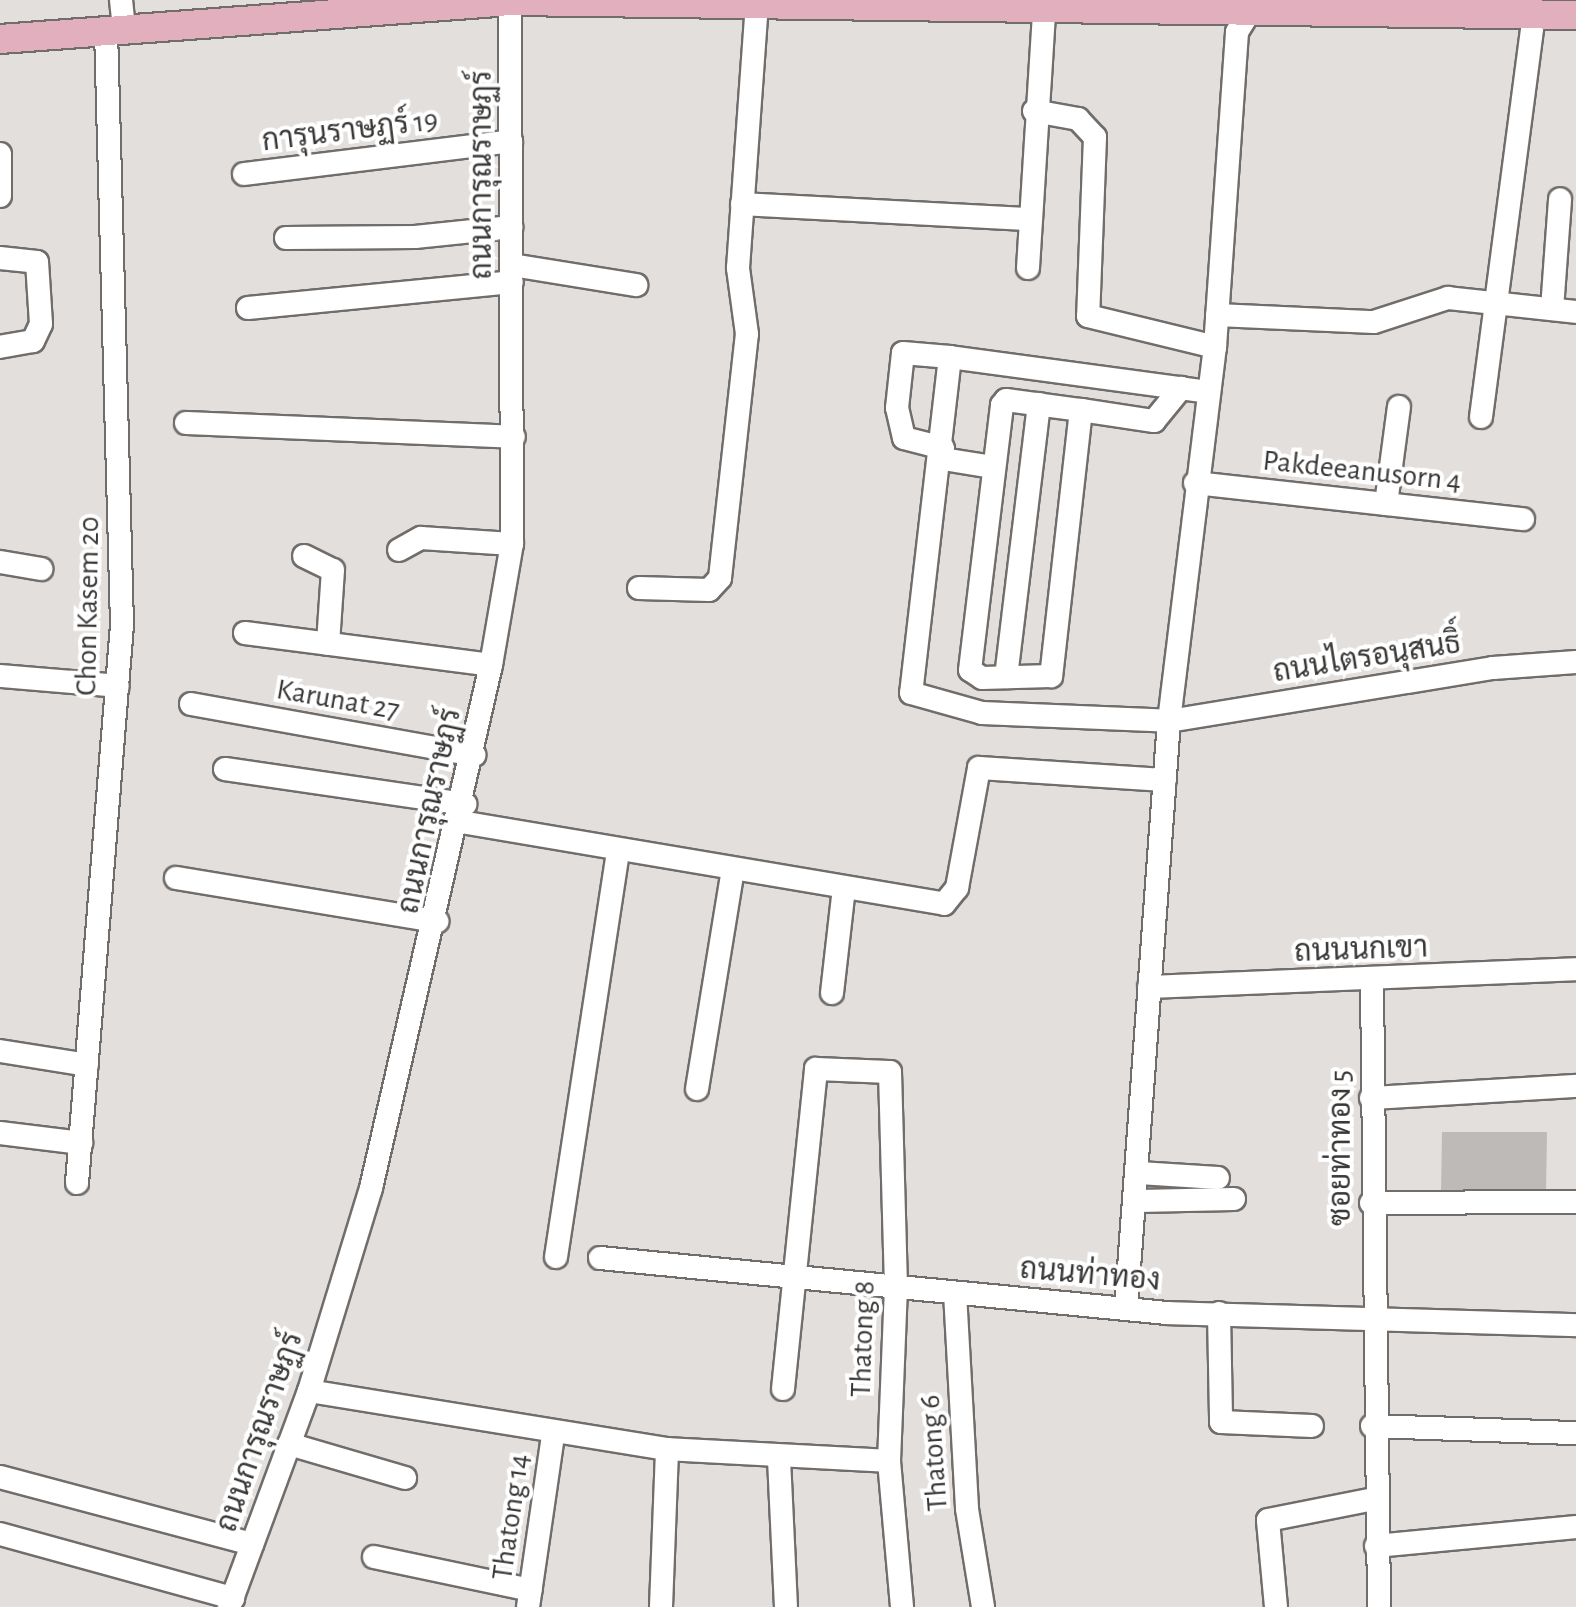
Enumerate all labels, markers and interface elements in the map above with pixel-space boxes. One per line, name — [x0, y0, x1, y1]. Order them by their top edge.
street label: ถนนการุณราษฏร์ — [464, 70, 500, 280]
street label: การุนราษฏร์ 19 — [260, 102, 440, 160]
street label: Pakdeeanusorn 4 — [1261, 443, 1463, 499]
street label: Chon Kasem 20 — [68, 516, 108, 696]
street label: ถนนไตรอนุสนธิ์ — [1271, 625, 1463, 691]
street label: Karunat 27 — [274, 671, 402, 729]
street label: ถนนการุณราษฏร์ — [391, 705, 469, 917]
street label: ถนนนกเขา — [1294, 930, 1428, 970]
street label: ซอยท่าทอง 5 — [1323, 1070, 1359, 1226]
street label: ถนนท่าทอง — [1018, 1251, 1162, 1299]
street label: Thatong 8 — [843, 1280, 883, 1398]
street label: ถนนการุณราษฏร์ — [209, 1327, 311, 1537]
street label: Thatong 6 — [912, 1394, 956, 1512]
street label: Thatong 14 — [484, 1451, 538, 1583]

